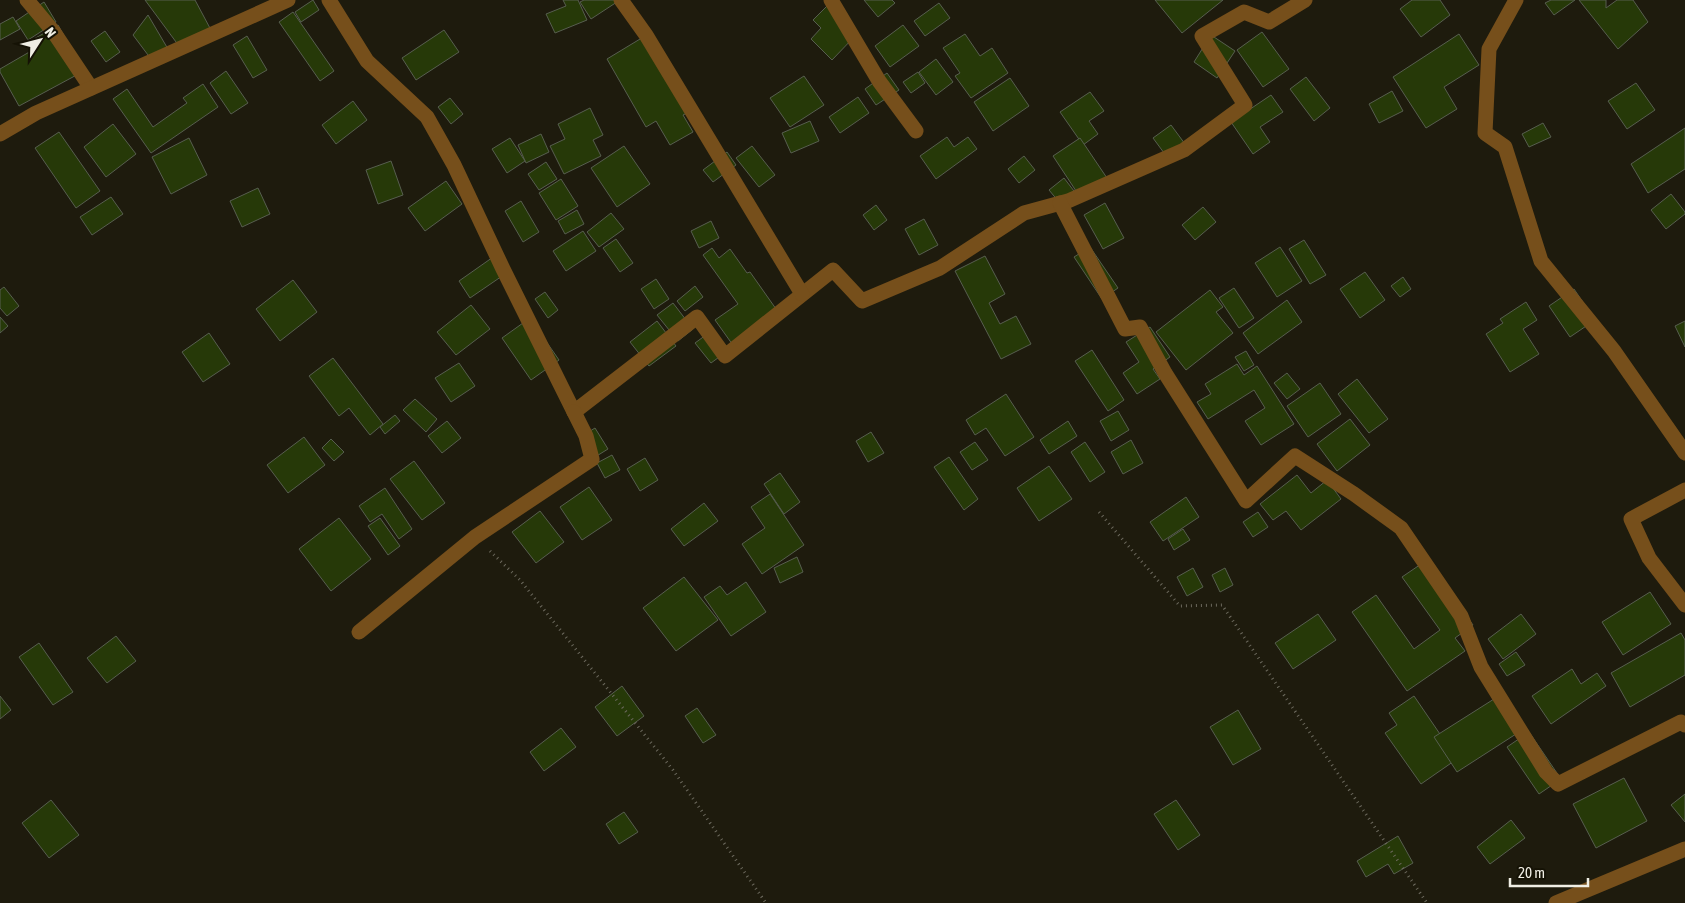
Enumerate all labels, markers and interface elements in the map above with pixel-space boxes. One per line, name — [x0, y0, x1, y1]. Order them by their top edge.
north arrow — [15, 15, 65, 65]
text: N — [42, 24, 59, 40]
scale bar — [1510, 856, 1588, 888]
text: 20 m — [1518, 864, 1545, 881]

